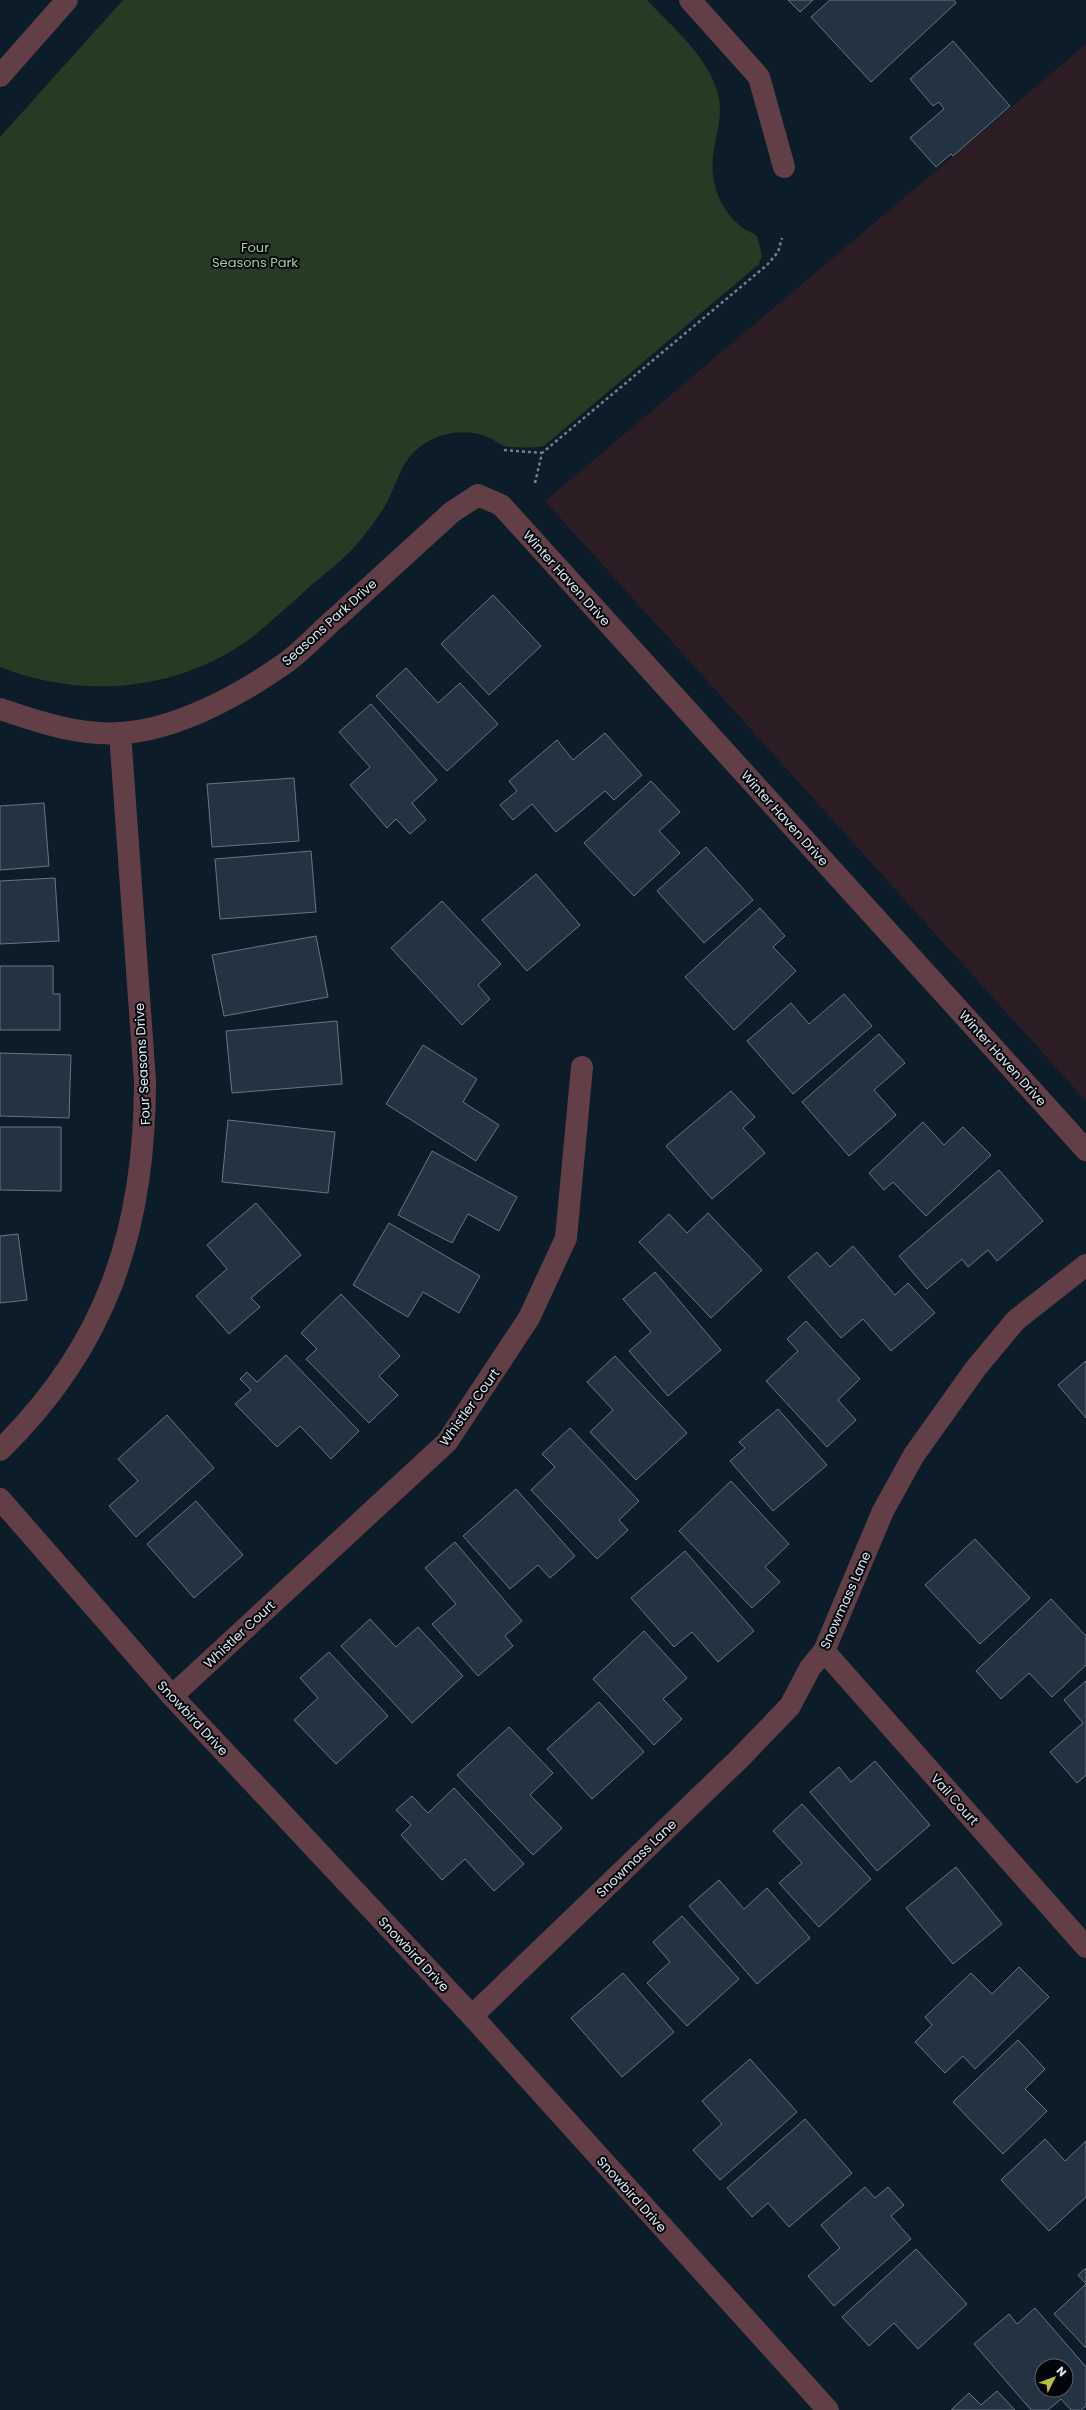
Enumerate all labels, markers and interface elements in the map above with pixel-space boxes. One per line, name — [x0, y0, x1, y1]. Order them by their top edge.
park label: Four Seasons Park — [212, 238, 298, 272]
street label: Winter Haven Drive — [518, 526, 615, 630]
street label: Seasons Park Drive — [278, 574, 381, 670]
street label: Winter Haven Drive — [736, 766, 833, 870]
street label: Four Seasons Drive — [130, 1002, 155, 1126]
street label: Winter Haven Drive — [954, 1006, 1051, 1110]
street label: Whistler Court — [435, 1364, 504, 1450]
street label: Snowmass Lane — [815, 1548, 875, 1652]
street label: Whistler Court — [199, 1596, 279, 1673]
street label: Snowbird Drive — [153, 1677, 233, 1760]
street label: Vail Court — [926, 1769, 983, 1830]
street label: Snowmass Lane — [592, 1815, 681, 1902]
street label: Snowbird Drive — [374, 1913, 454, 1996]
street label: Snowbird Drive — [592, 2152, 671, 2237]
north arrow — [1034, 2358, 1074, 2398]
text: N — [1053, 2363, 1070, 2380]

